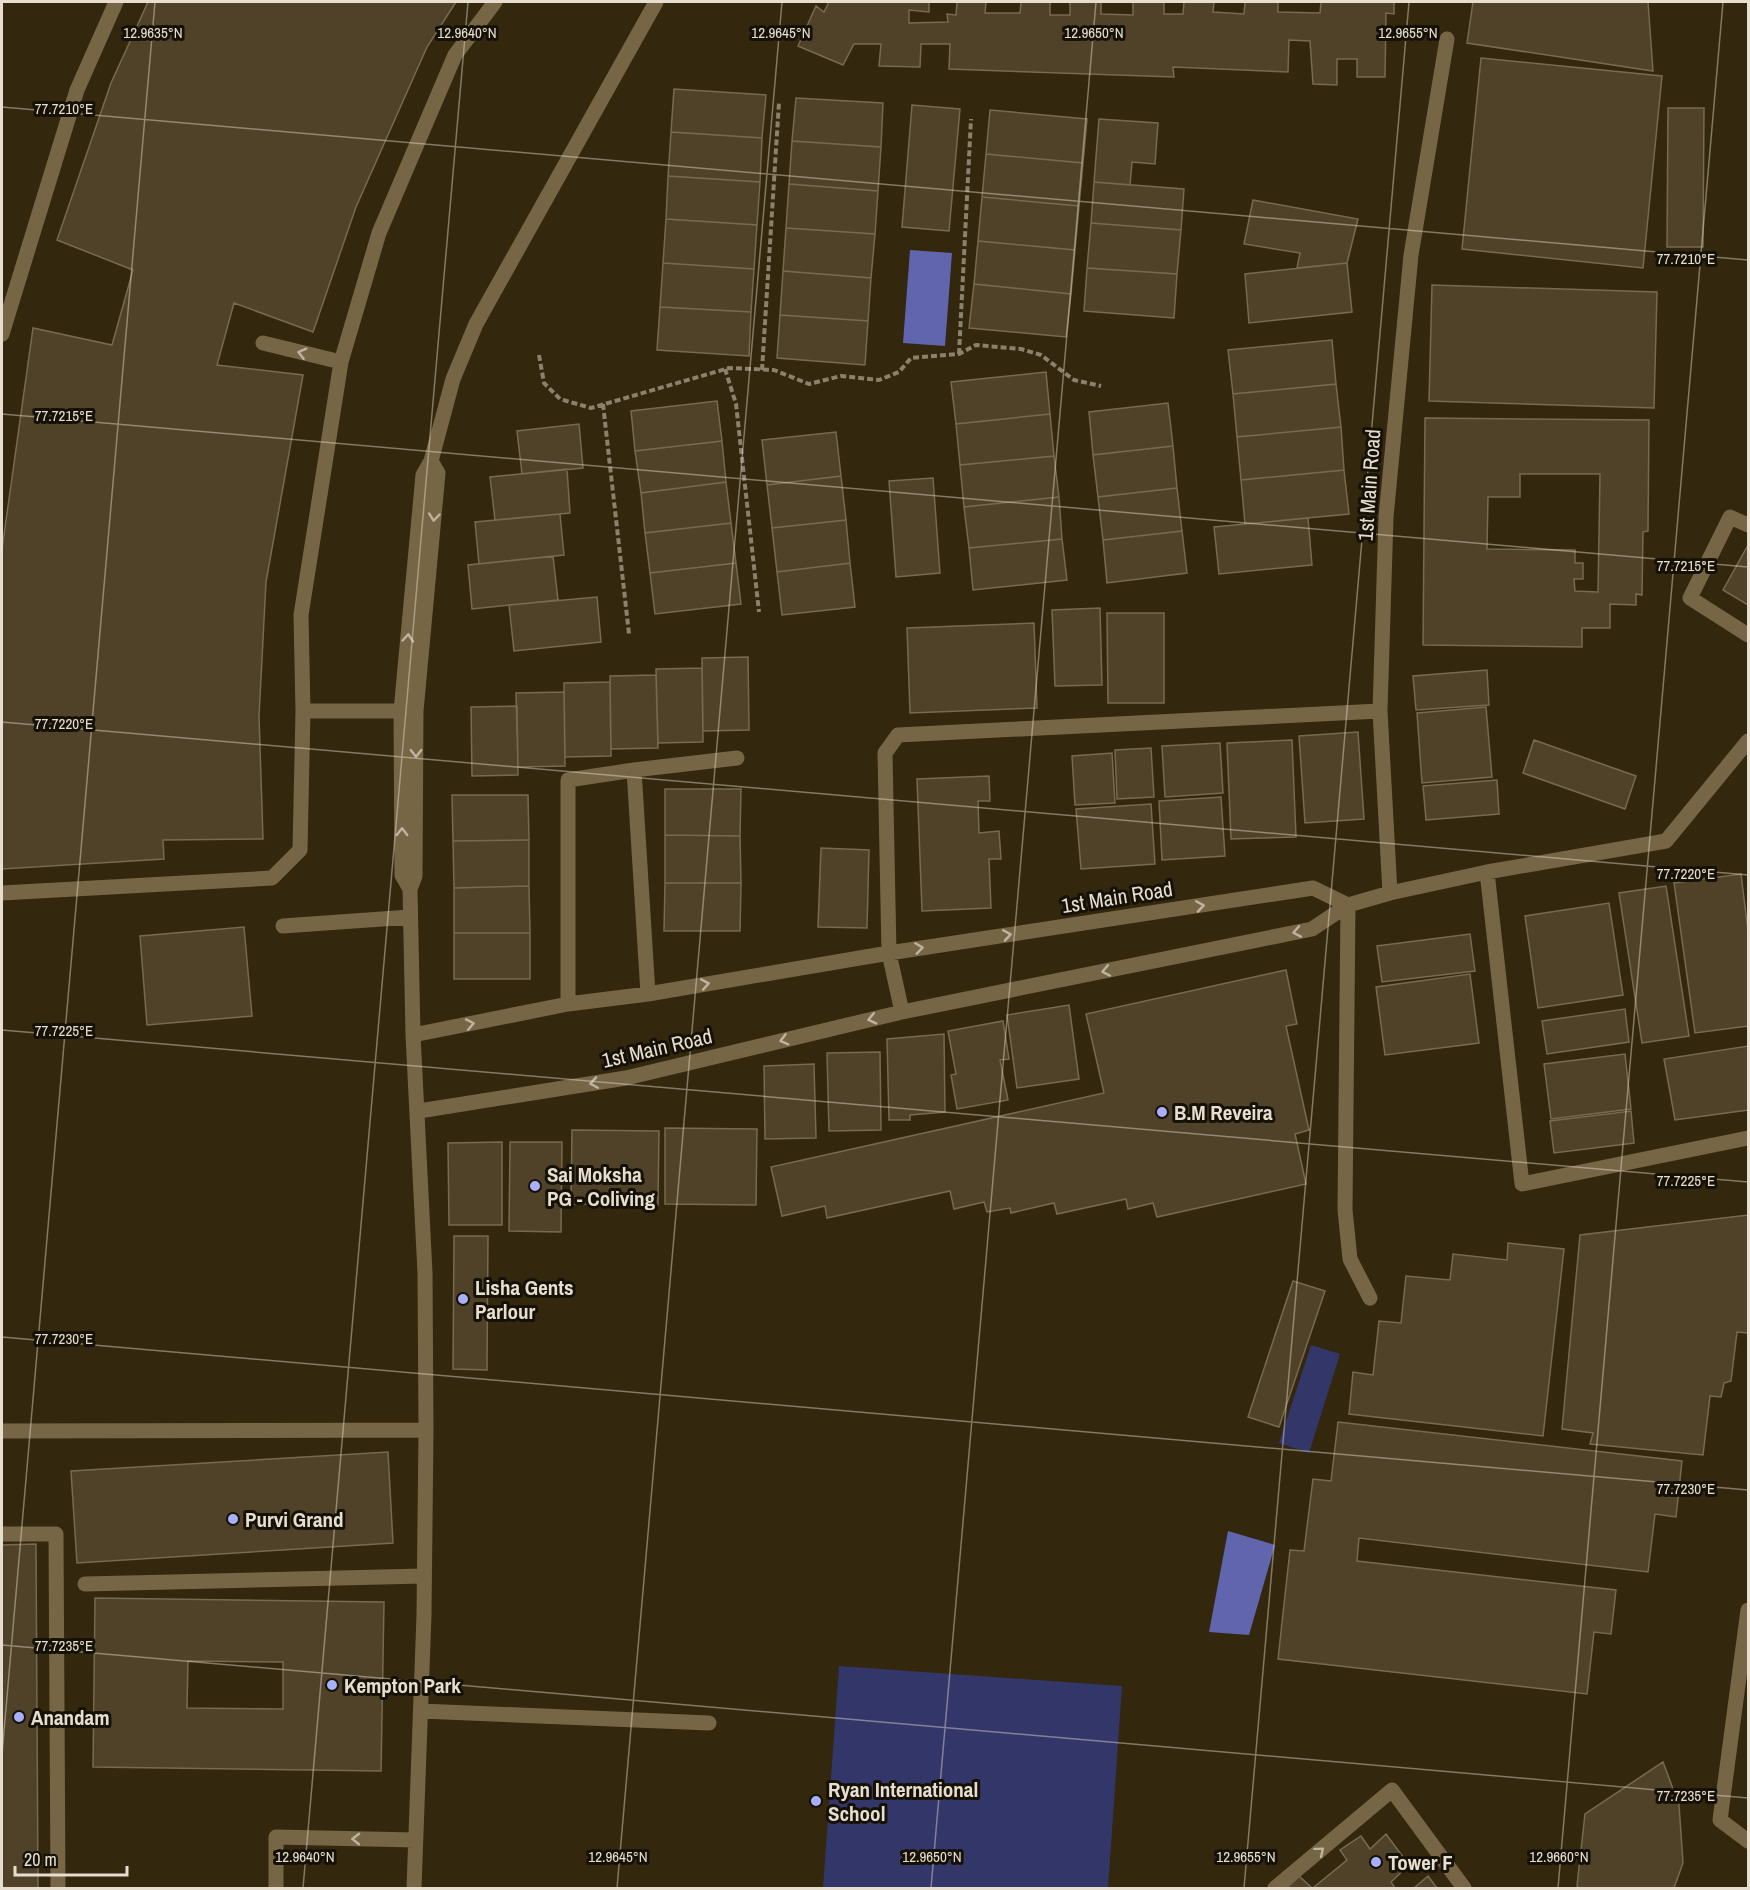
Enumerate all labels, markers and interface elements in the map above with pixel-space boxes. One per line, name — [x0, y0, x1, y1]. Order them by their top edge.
text: 12.9635°N — [123, 22, 183, 43]
text: 12.9640°N — [437, 22, 497, 43]
text: 12.9645°N — [751, 22, 811, 43]
text: 12.9650°N — [1064, 22, 1124, 43]
text: 12.9655°N — [1378, 22, 1438, 43]
text: 77.7210°E — [35, 98, 93, 119]
text: 77.7210°E — [1657, 248, 1715, 269]
one-way arrow — [297, 347, 307, 360]
text: 77.7215°E — [35, 405, 93, 426]
street label: 1st Main Road — [1351, 428, 1387, 542]
one-way arrow — [428, 513, 441, 522]
text: 77.7215°E — [1657, 555, 1715, 576]
one-way arrow — [401, 633, 414, 642]
text: 77.7220°E — [35, 713, 93, 734]
one-way arrow — [410, 749, 422, 758]
one-way arrow — [396, 828, 408, 837]
text: 77.7220°E — [1657, 863, 1715, 884]
street label: 1st Main Road — [1059, 874, 1175, 920]
one-way arrow — [1195, 900, 1204, 912]
one-way arrow — [1292, 925, 1302, 938]
one-way arrow — [1002, 930, 1012, 942]
one-way arrow — [915, 943, 924, 955]
one-way arrow — [1101, 964, 1111, 977]
one-way arrow — [700, 978, 710, 991]
one-way arrow — [867, 1012, 877, 1025]
one-way arrow — [465, 1018, 475, 1031]
text: 77.7225°E — [35, 1020, 93, 1041]
street label: 1st Main Road — [599, 1021, 715, 1075]
one-way arrow — [779, 1032, 789, 1045]
one-way arrow — [589, 1076, 599, 1089]
place label: B.M Reveira — [1174, 1098, 1273, 1127]
marker: B.M Reveira — [1155, 1105, 1169, 1119]
place label: Sai Moksha PG - Coliving — [547, 1160, 656, 1213]
text: 77.7225°E — [1657, 1170, 1715, 1191]
marker: Sai Moksha PG - Coliving — [528, 1179, 542, 1193]
place label: Lisha Gents Parlour — [475, 1273, 574, 1326]
marker: Lisha Gents Parlour — [456, 1292, 470, 1306]
text: 77.7230°E — [35, 1328, 93, 1349]
text: 77.7230°E — [1657, 1478, 1715, 1499]
place label: Purvi Grand — [245, 1505, 344, 1534]
marker: Purvi Grand — [226, 1512, 240, 1526]
text: 77.7235°E — [35, 1635, 93, 1656]
place label: Kempton Park — [344, 1671, 461, 1700]
marker: Kempton Park — [325, 1678, 339, 1692]
place label: Anandam — [31, 1703, 109, 1732]
marker: Anandam — [12, 1710, 26, 1724]
place label: Ryan International School — [828, 1775, 978, 1828]
text: 77.7235°E — [1657, 1785, 1715, 1806]
marker: Ryan International School — [809, 1794, 823, 1808]
one-way arrow — [352, 1833, 361, 1845]
scale bar — [15, 1839, 128, 1877]
text: 12.9640°N — [275, 1846, 335, 1867]
text: 12.9645°N — [588, 1846, 648, 1867]
text: 12.9650°N — [902, 1846, 962, 1867]
text: 12.9655°N — [1216, 1846, 1276, 1867]
text: 12.9660°N — [1529, 1846, 1589, 1867]
text: 20 m — [24, 1847, 57, 1872]
one-way arrow — [1313, 1847, 1324, 1858]
place label: Tower F — [1388, 1848, 1453, 1877]
marker: Tower F — [1369, 1855, 1383, 1869]

